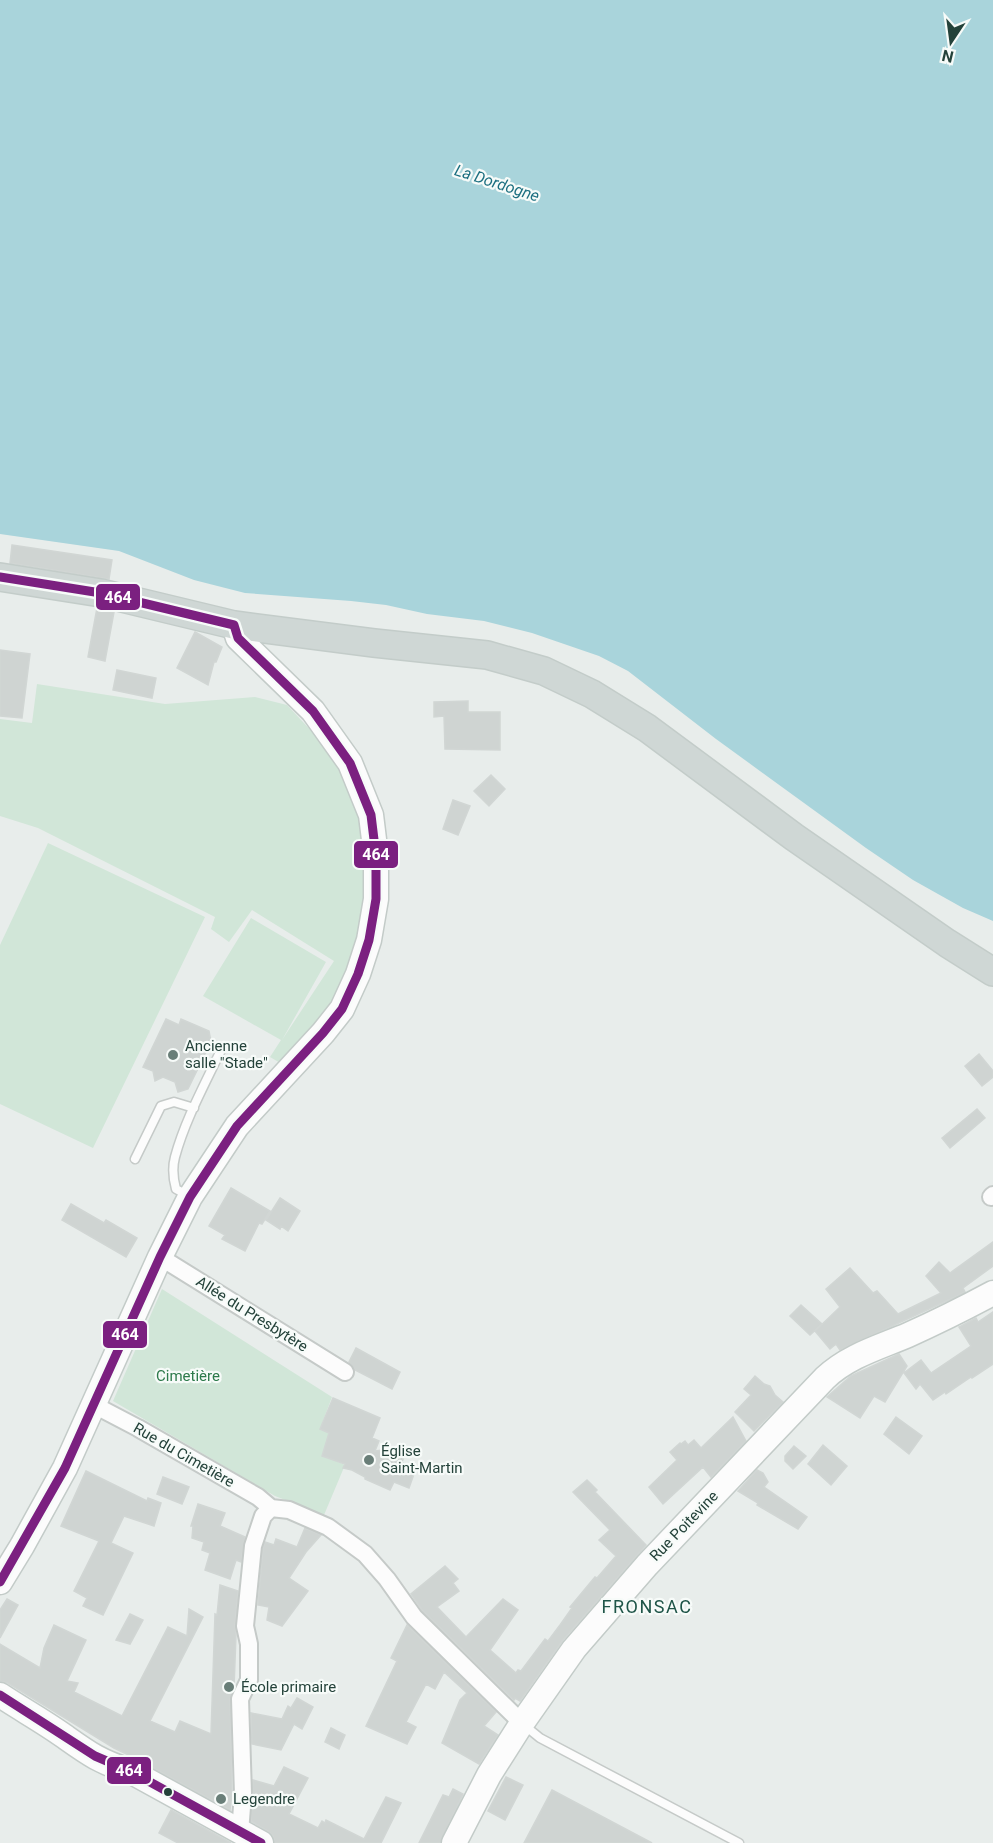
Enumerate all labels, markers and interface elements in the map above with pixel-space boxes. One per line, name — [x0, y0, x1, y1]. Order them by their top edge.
north arrow — [921, 12, 981, 72]
text: N — [940, 46, 955, 67]
water label: La Dordogne — [452, 160, 542, 206]
line badge: 464 — [95, 583, 141, 611]
text: 464 — [104, 588, 132, 607]
line badge: 464 — [353, 840, 399, 869]
text: 464 — [362, 845, 390, 864]
place label: Ancienne salle "Stade" — [185, 1037, 268, 1072]
marker: Ancienne salle "Stade" — [166, 1048, 180, 1062]
street label: Allée du Presbytère — [193, 1272, 311, 1356]
line badge: 464 — [102, 1320, 148, 1349]
text: 464 — [111, 1325, 139, 1344]
park label: Cimetière — [156, 1367, 220, 1385]
street label: Rue du Cimetière — [130, 1419, 238, 1491]
place label: Église Saint-Martin — [381, 1442, 463, 1477]
marker: Église Saint-Martin — [362, 1453, 376, 1467]
street label: Rue Poitevine — [646, 1487, 722, 1565]
district label: FRONSAC — [602, 1596, 692, 1617]
place label: École primaire — [241, 1678, 336, 1696]
marker: École primaire — [222, 1680, 236, 1694]
line badge: 464 — [106, 1756, 152, 1785]
text: 464 — [115, 1761, 143, 1780]
unlabelled marker — [162, 1786, 174, 1798]
place label: Legendre — [233, 1790, 295, 1808]
marker: Legendre — [214, 1792, 228, 1806]

